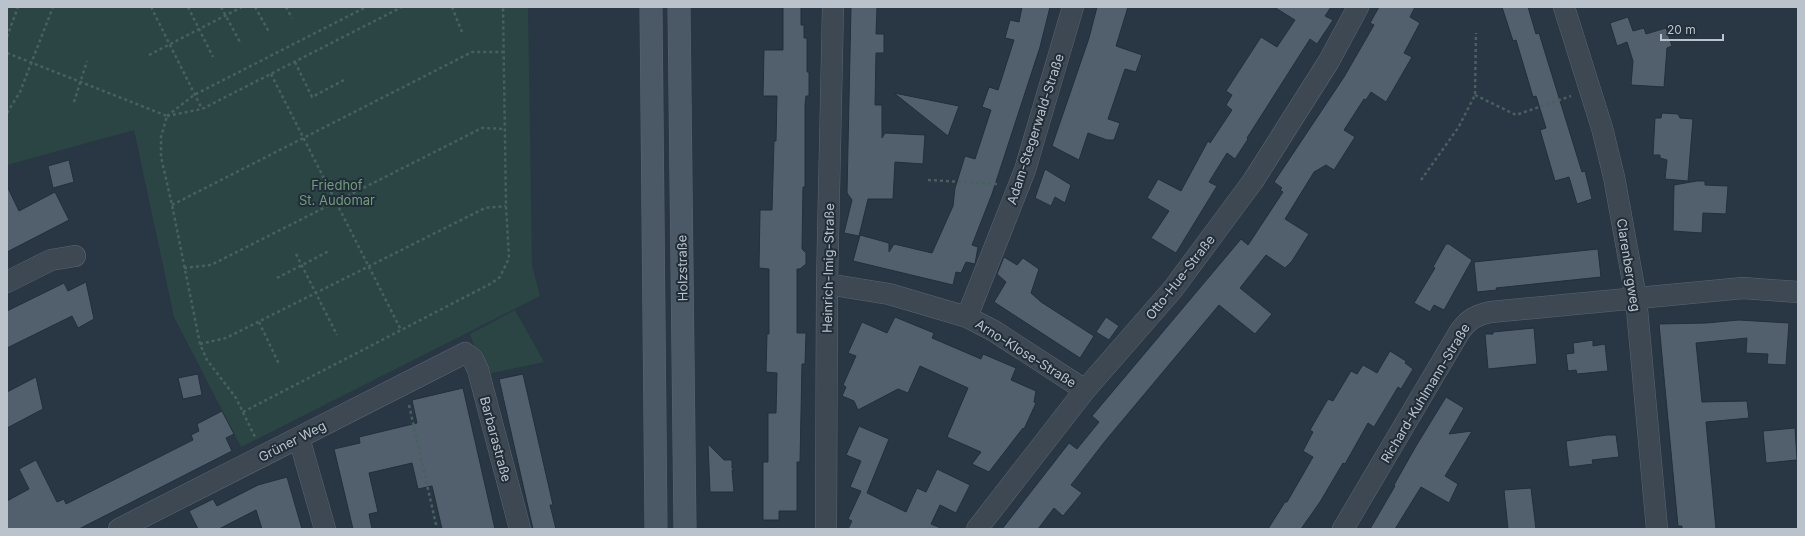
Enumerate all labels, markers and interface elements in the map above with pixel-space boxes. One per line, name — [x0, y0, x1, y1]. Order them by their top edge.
scale bar — [1661, 16, 1723, 42]
text: 20 m — [1667, 22, 1696, 37]
street label: Adam-Stegerwald-Straße — [1003, 52, 1067, 206]
park label: Friedhof St. Audomar — [299, 177, 375, 208]
street label: Heinrich-Imig-Straße — [819, 203, 837, 333]
street label: Clarenbergweg — [1614, 217, 1644, 313]
street label: Otto-Hue-Straße — [1142, 231, 1218, 323]
street label: Holzstraße — [673, 235, 691, 301]
street label: Arno-Klose-Straße — [973, 315, 1079, 391]
street label: Richard-Kuhlmann-Straße — [1377, 320, 1473, 466]
street label: Barbarastraße — [477, 395, 515, 483]
street label: Grüner Weg — [255, 417, 329, 465]

